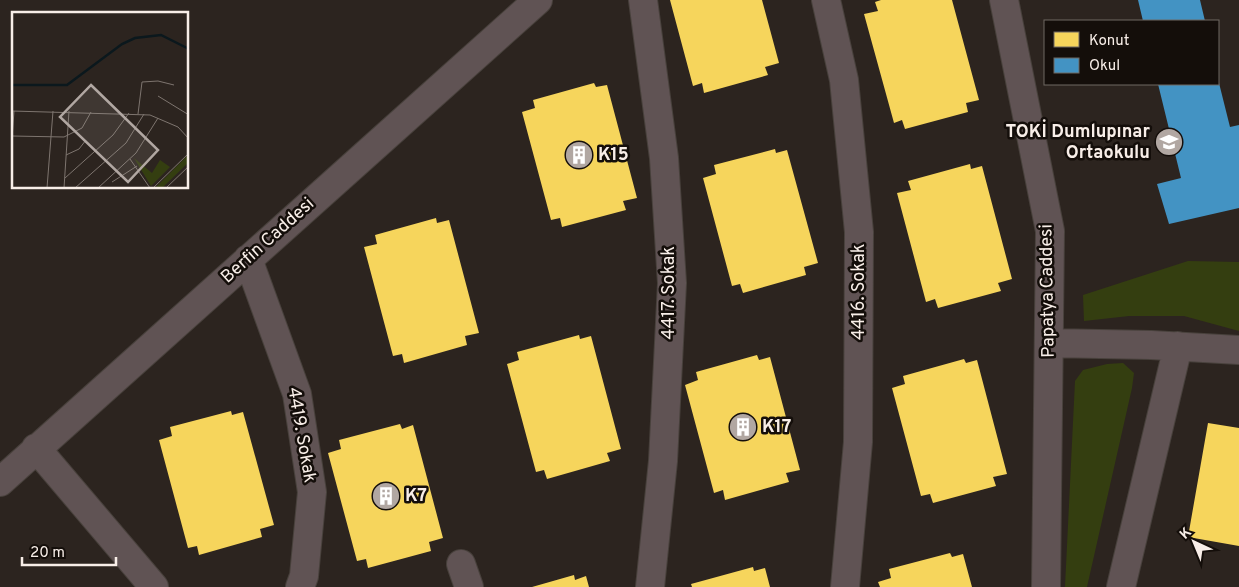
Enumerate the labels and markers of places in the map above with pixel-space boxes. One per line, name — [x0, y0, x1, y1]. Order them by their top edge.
place label: TOKİ Dumlupınar Ortaokulu — [1005, 119, 1151, 165]
school or university icon: TOKİ Dumlupınar Ortaokulu — [1154, 127, 1184, 157]
building icon: K15 — [564, 140, 594, 170]
place label: K15 — [598, 144, 629, 167]
building icon: K17 — [728, 412, 758, 442]
place label: K17 — [762, 416, 791, 439]
building icon: K7 — [371, 481, 401, 511]
place label: K7 — [405, 485, 427, 508]

